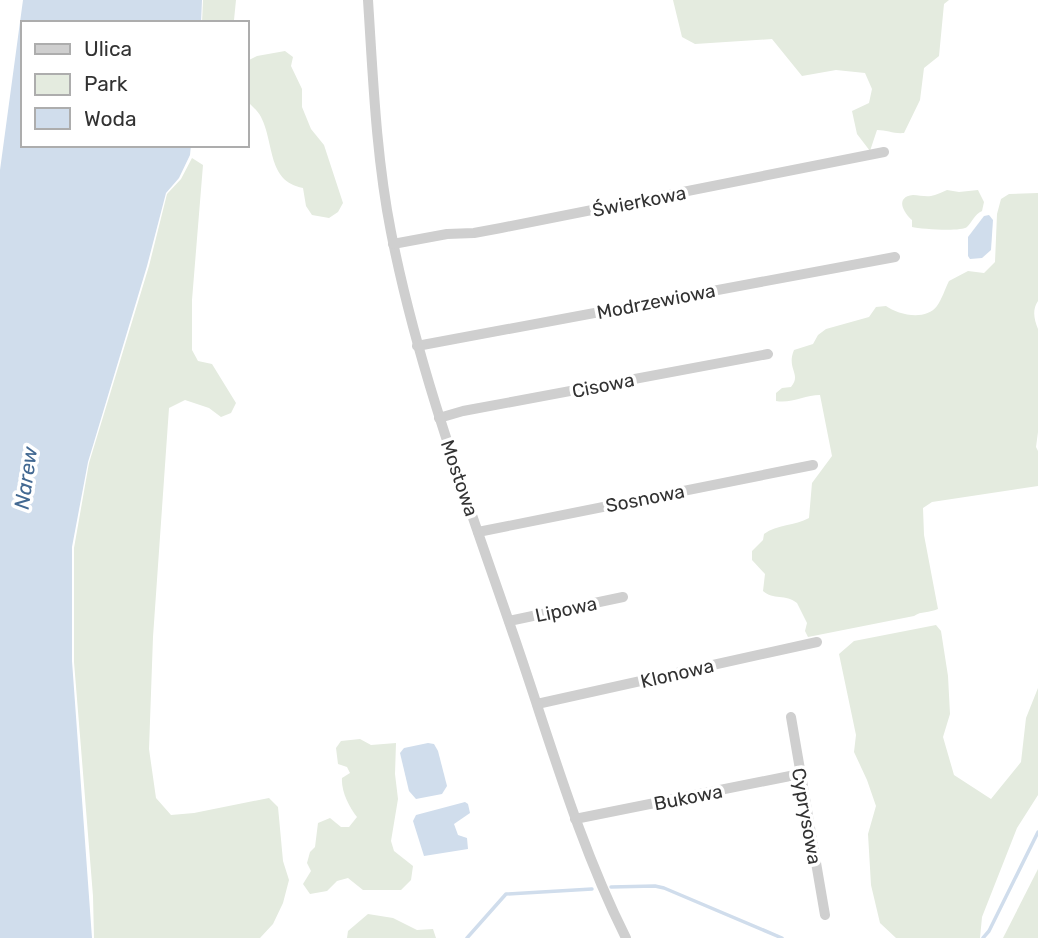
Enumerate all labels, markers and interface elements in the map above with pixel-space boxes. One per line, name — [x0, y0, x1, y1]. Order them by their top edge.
legend — [21, 21, 248, 147]
text: Ulica — [84, 36, 132, 61]
text: Park — [84, 71, 128, 96]
text: Woda — [84, 106, 137, 131]
street label: Świerkowa — [590, 181, 688, 222]
street label: Modrzewiowa — [595, 279, 717, 324]
street label: Cisowa — [570, 368, 636, 403]
street label: Mostowa — [436, 437, 483, 519]
water label: Narew — [9, 444, 42, 511]
street label: Sosnowa — [604, 480, 687, 517]
street label: Lipowa — [533, 592, 599, 627]
street label: Klonowa — [638, 654, 716, 693]
street label: Cyprysowa — [787, 766, 826, 866]
street label: Bukowa — [652, 780, 724, 815]

